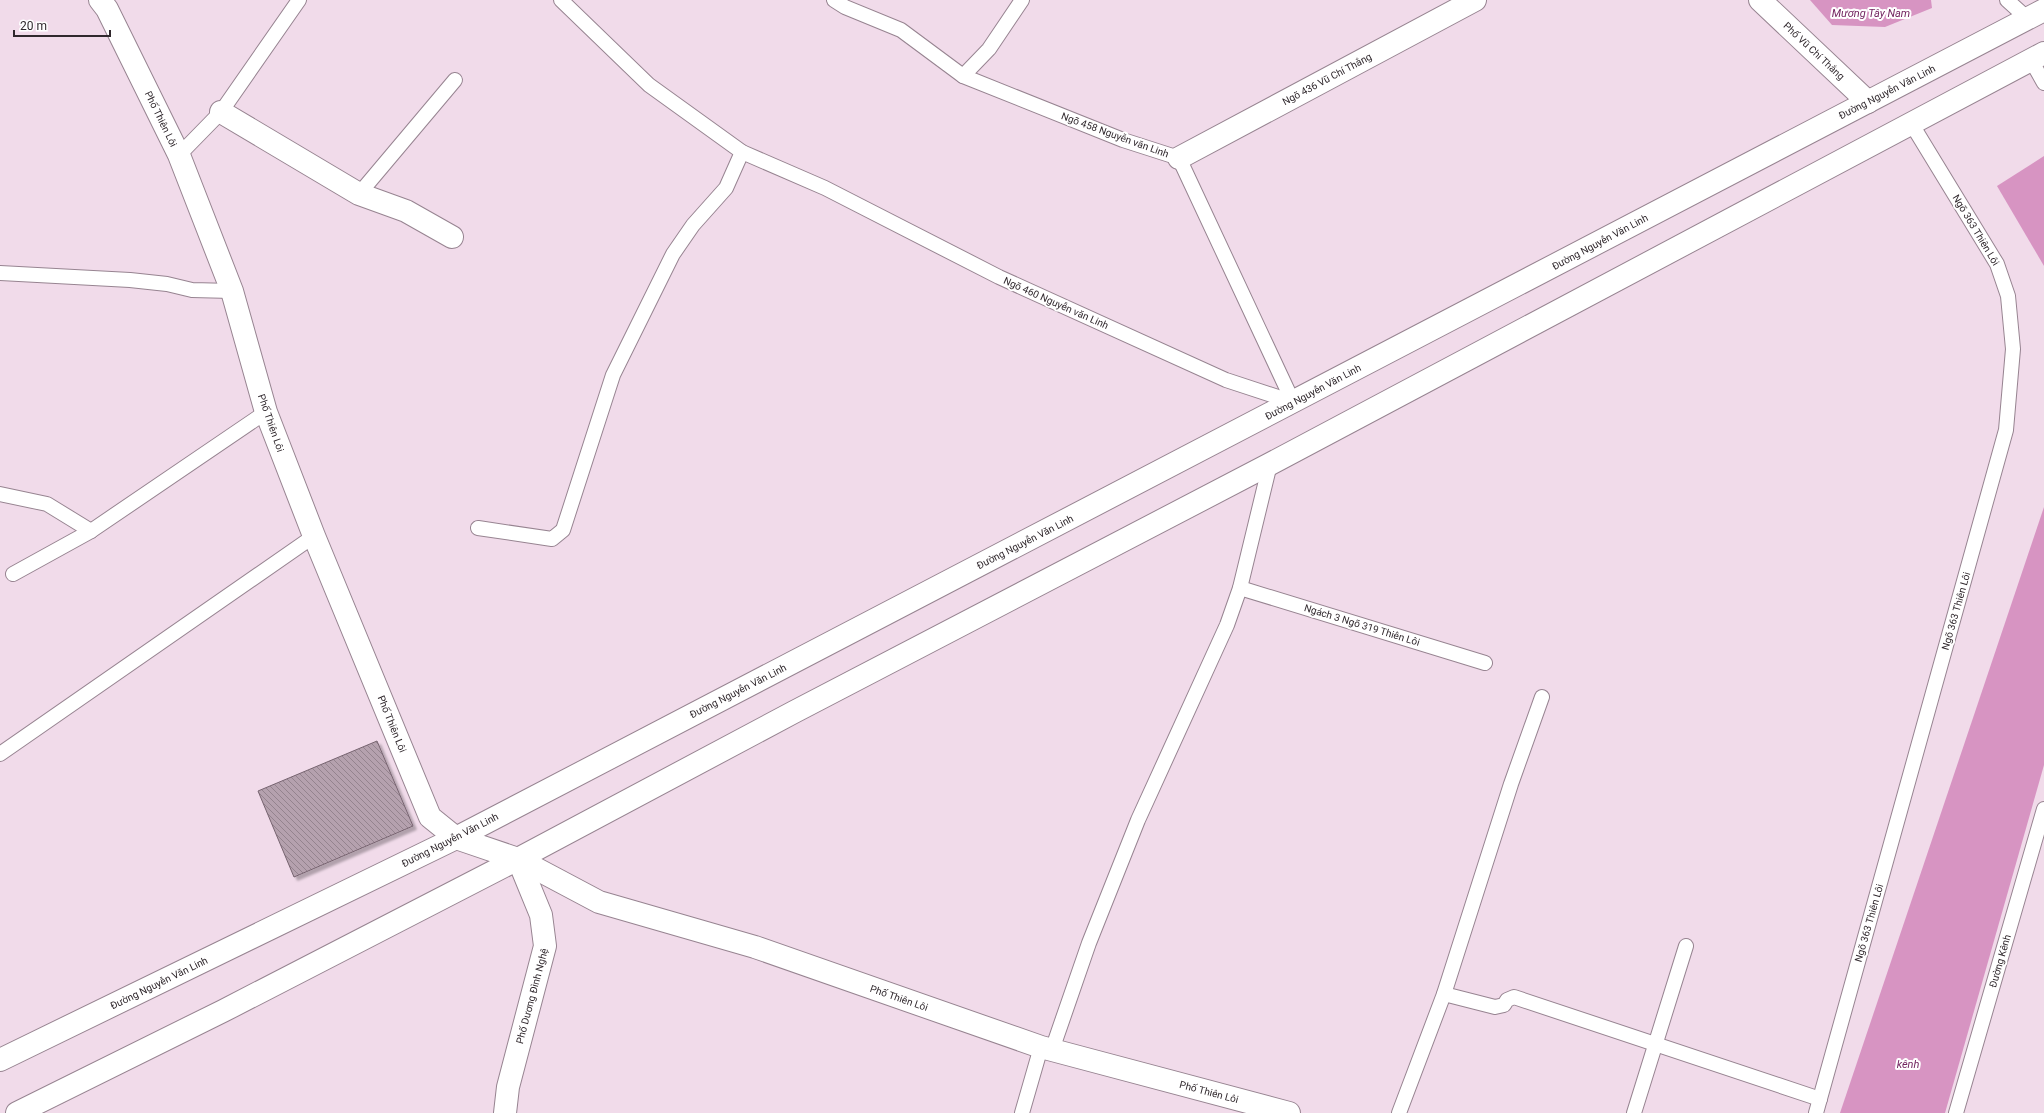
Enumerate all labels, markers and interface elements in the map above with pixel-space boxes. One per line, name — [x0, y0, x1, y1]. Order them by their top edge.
water label: Mương Tây Nam — [1832, 7, 1910, 20]
scale bar — [14, 12, 110, 38]
text: 20 m — [20, 19, 47, 33]
street label: Phố Vũ Chí Thắng — [1781, 19, 1847, 82]
street label: Ngõ 436 Vũ Chí Thắng — [1281, 51, 1373, 107]
street label: Đường Nguyễn Văn Linh — [1836, 62, 1937, 121]
street label: Phố Thiên Lôi — [143, 89, 180, 149]
street label: Ngõ 458 Nguyễn văn Linh — [1060, 109, 1171, 160]
street label: Ngõ 363 Thiên Lôi — [1950, 193, 2002, 267]
street label: Đường Nguyễn Văn Linh — [1550, 211, 1650, 272]
street label: Ngõ 460 Nguyễn văn Linh — [1002, 274, 1111, 331]
street label: Đường Nguyễn Văn Linh — [1263, 361, 1363, 422]
street label: Phố Thiên Lôi — [256, 392, 287, 453]
street label: Đường Nguyễn Văn Linh — [974, 512, 1075, 571]
street label: Ngõ 363 Thiên Lôi — [1940, 571, 1972, 651]
street label: Ngách 3 Ngõ 319 Thiên Lôi — [1303, 602, 1421, 648]
street label: Đường Nguyễn Văn Linh — [687, 661, 788, 720]
street label: Phố Thiên Lôi — [376, 693, 409, 754]
street label: Đường Nguyễn Văn Linh — [399, 810, 500, 869]
street label: Ngõ 363 Thiên Lôi — [1853, 883, 1885, 963]
street label: Đường Kênh — [1987, 933, 2013, 989]
street label: Phố Dương Đình Nghệ — [513, 947, 551, 1045]
street label: Đường Nguyễn Văn Linh — [108, 954, 209, 1011]
street label: Phố Thiên Lôi — [869, 982, 930, 1013]
water label: kênh — [1897, 1058, 1919, 1071]
street label: Phố Thiên Lôi — [1178, 1078, 1240, 1105]

